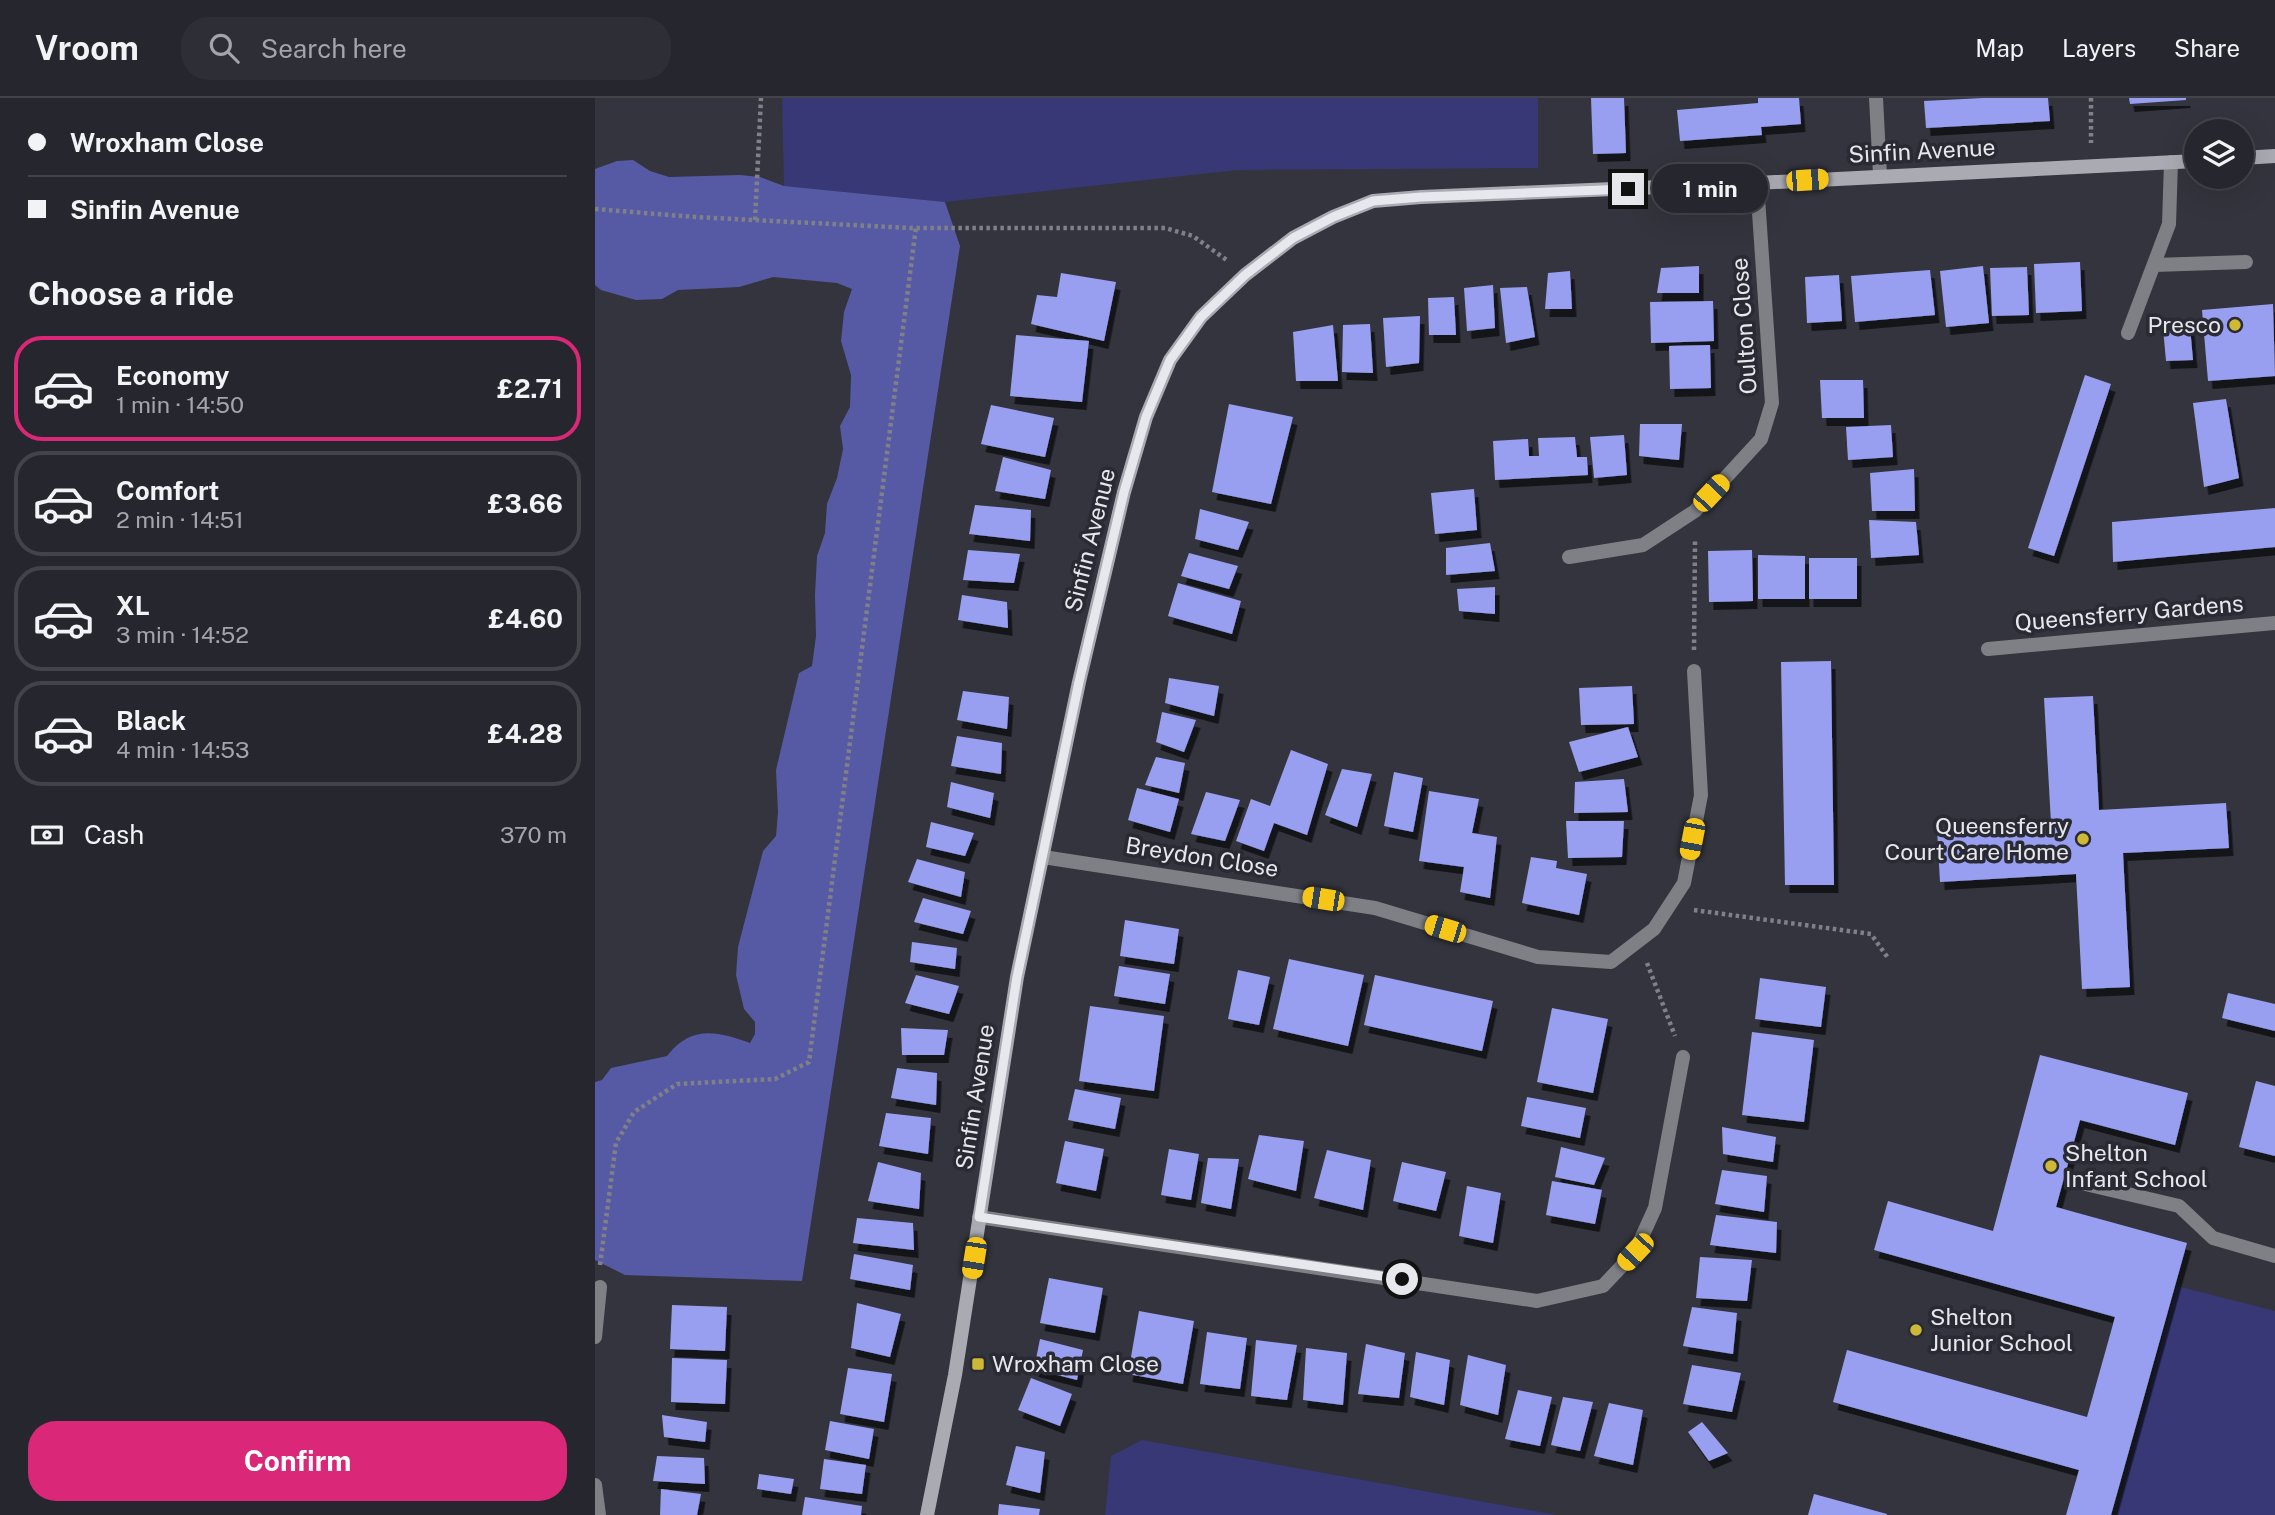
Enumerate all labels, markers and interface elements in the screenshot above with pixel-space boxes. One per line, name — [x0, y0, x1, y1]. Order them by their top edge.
search box — [181, 17, 671, 80]
text: Vroom — [35, 29, 139, 67]
icon: search — [205, 29, 243, 67]
text: Search here — [261, 33, 407, 64]
text: Map — [1975, 34, 2024, 62]
text: Layers — [2062, 34, 2136, 62]
text: Share — [2174, 34, 2240, 62]
map controls — [2184, 119, 2254, 189]
button: layers — [2184, 119, 2254, 189]
text: Wroxham Close — [70, 127, 264, 158]
street label: Sinfin Avenue — [1848, 133, 1996, 168]
callout: 1 min — [1653, 164, 1768, 214]
car — [1786, 168, 1829, 192]
route end — [1612, 173, 1644, 205]
text: 1 min — [1682, 175, 1738, 202]
text: Sinfin Avenue — [70, 194, 240, 225]
street label: Oulton Close — [1725, 257, 1762, 395]
text: Choose a ride — [28, 275, 234, 312]
place label: Presco — [2148, 311, 2221, 338]
marker: Presco — [2227, 317, 2243, 333]
icon: car — [32, 357, 95, 420]
text: Economy — [116, 360, 229, 391]
text: £2.71 — [497, 373, 563, 404]
text: 1 min · 14:50 — [116, 391, 244, 418]
street label: Sinfin Avenue — [1059, 465, 1120, 614]
car — [1689, 470, 1734, 516]
icon: car — [32, 472, 95, 535]
text: Comfort — [116, 475, 219, 506]
text: £3.66 — [488, 488, 563, 519]
text: 2 min · 14:51 — [116, 506, 244, 533]
icon: car — [32, 587, 95, 650]
street label: Queensferry Gardens — [2014, 589, 2244, 636]
text: XL — [116, 590, 150, 621]
text: £4.60 — [488, 603, 563, 634]
text: 3 min · 14:52 — [116, 621, 249, 648]
icon: car — [32, 702, 95, 765]
text: Black — [116, 705, 186, 736]
text: £4.28 — [488, 718, 563, 749]
text: 4 min · 14:53 — [116, 736, 250, 763]
place label: Queensferry Court Care Home — [1884, 812, 2069, 865]
icon: cash — [28, 816, 66, 854]
car — [1678, 816, 1707, 862]
text: Cash — [84, 819, 144, 850]
text: 370 m — [500, 821, 567, 848]
street label: Breydon Close — [1124, 831, 1281, 882]
marker: Queensferry Court Care Home — [2075, 831, 2091, 847]
car — [1301, 885, 1346, 913]
car — [1422, 913, 1469, 945]
street label: Sinfin Avenue — [950, 1022, 999, 1172]
place label: Shelton Infant School — [2065, 1139, 2208, 1192]
marker: Shelton Infant School — [2043, 1158, 2059, 1174]
car — [1613, 1229, 1658, 1275]
car — [961, 1236, 988, 1280]
route start — [1386, 1263, 1418, 1295]
place label: Shelton Junior School — [1930, 1303, 2073, 1356]
marker: Shelton Junior School — [1908, 1322, 1924, 1338]
place label: Wroxham Close — [992, 1350, 1159, 1377]
marker: Wroxham Close — [970, 1356, 986, 1372]
button: Confirm — [28, 1421, 567, 1501]

